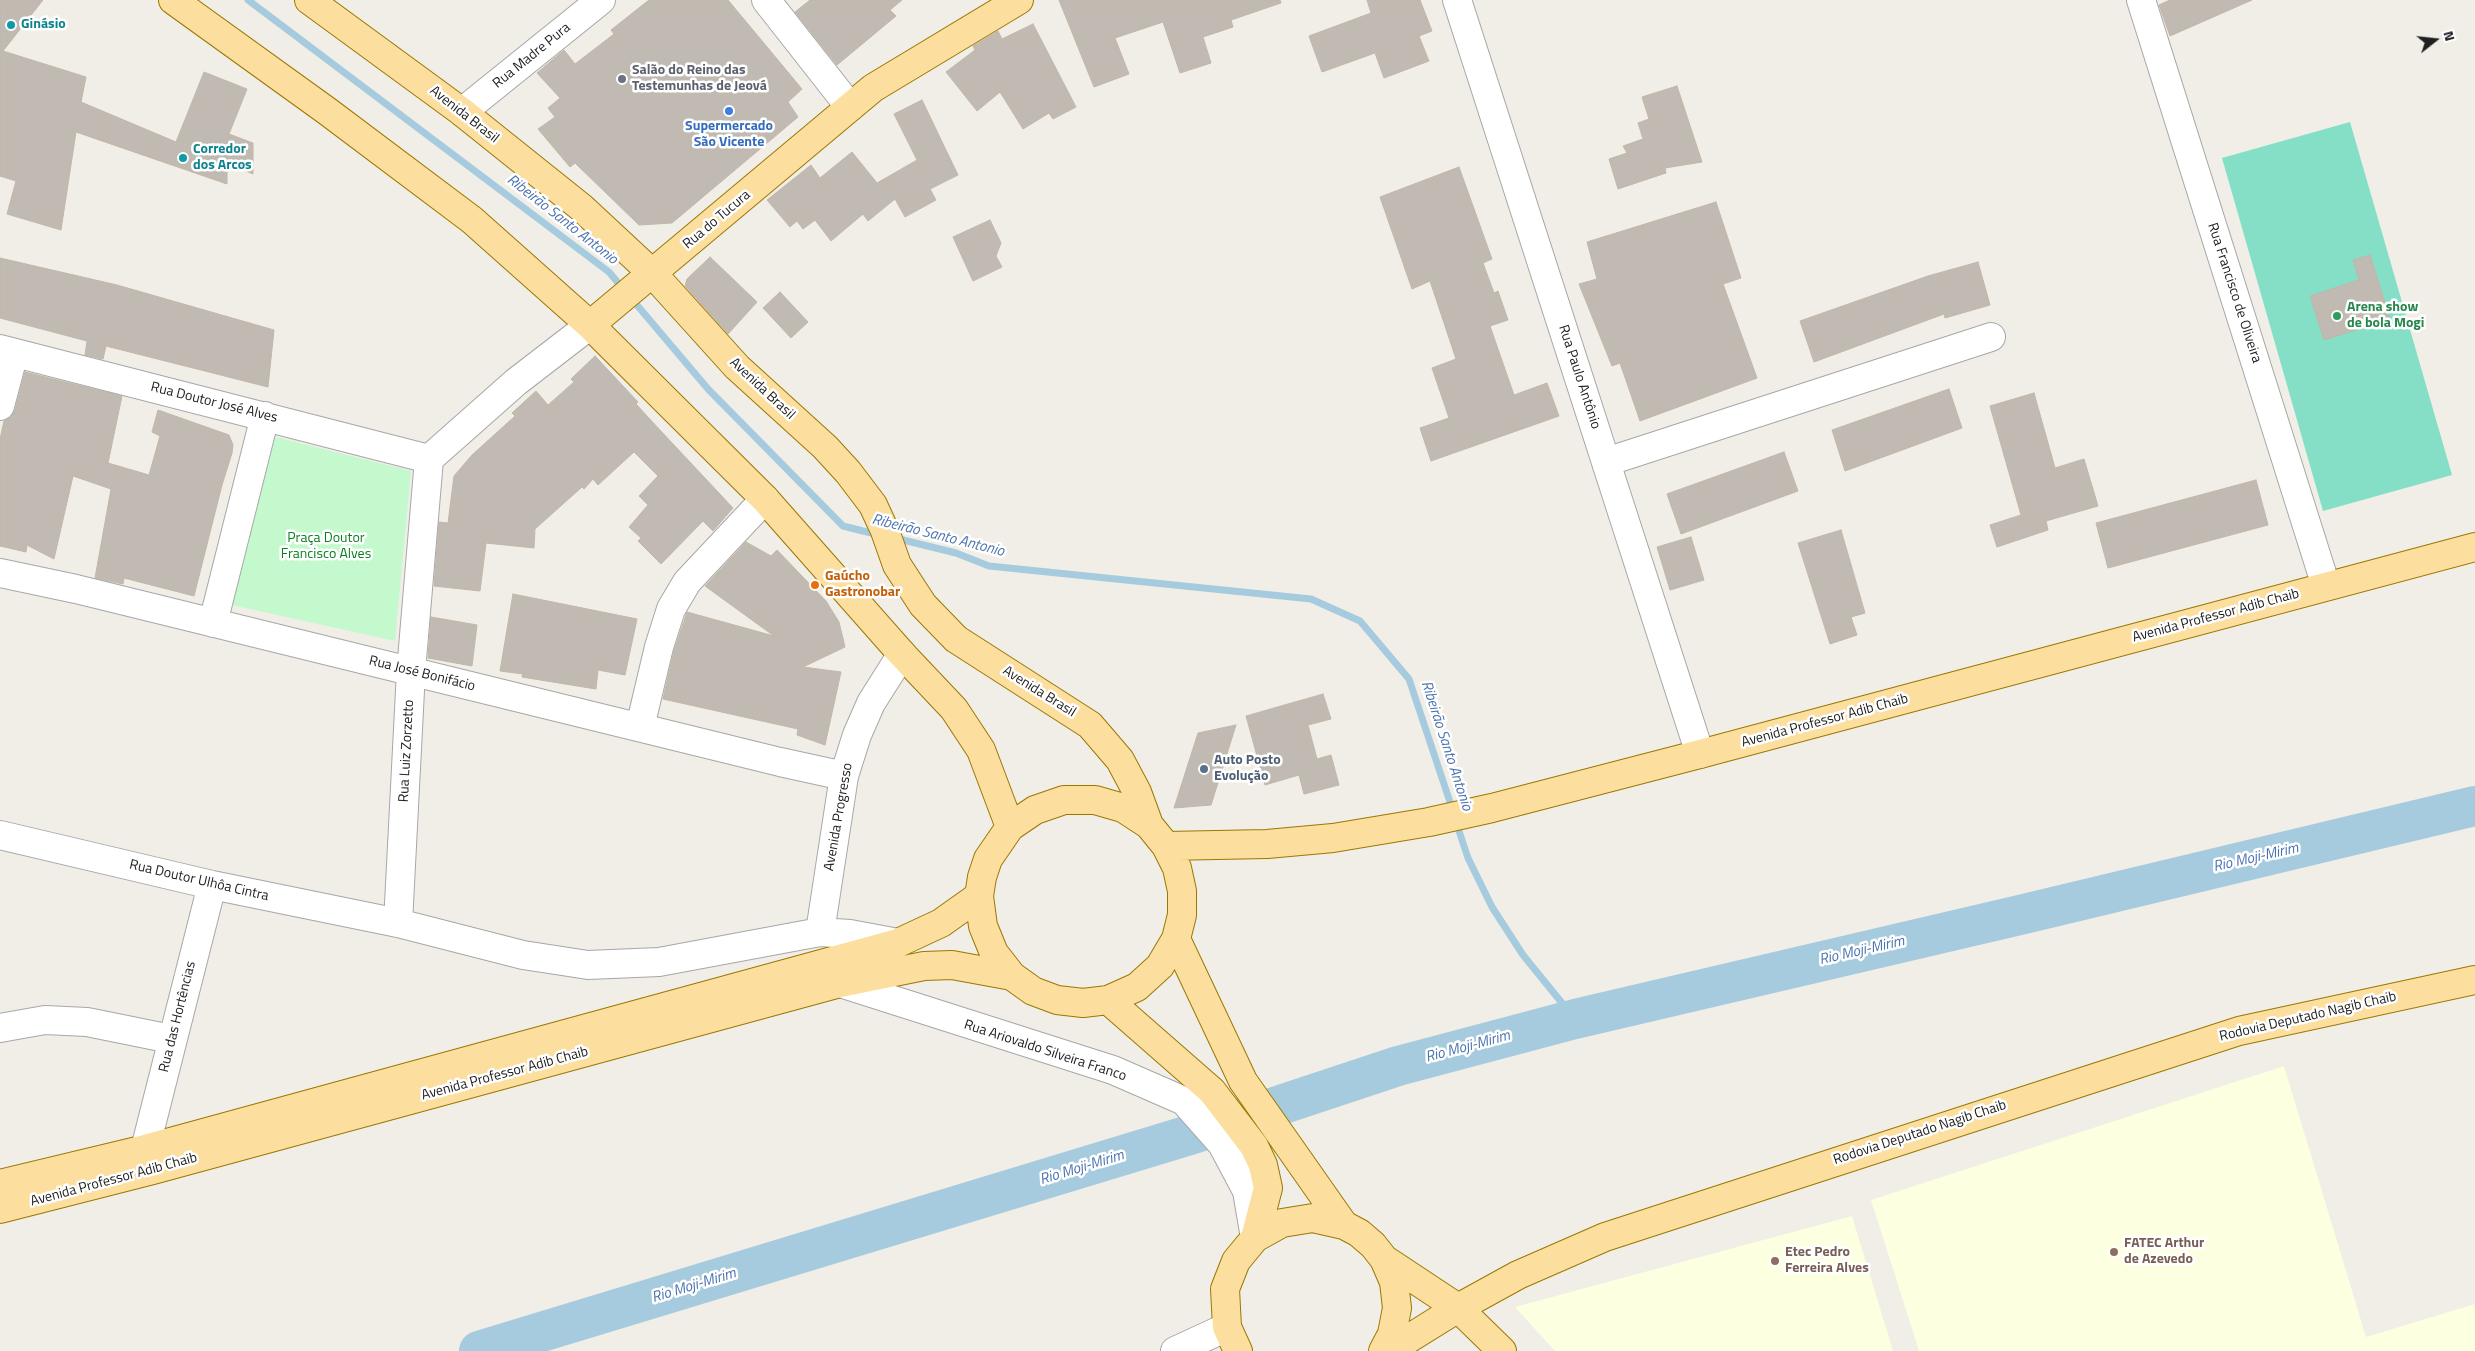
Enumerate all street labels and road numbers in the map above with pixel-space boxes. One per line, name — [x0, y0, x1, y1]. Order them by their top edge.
street label: Rua Madre Pura — [490, 20, 574, 92]
street label: Avenida Brasil — [426, 83, 502, 147]
street label: Rua do Tucura — [680, 187, 754, 253]
street label: Rua Francisco de Oliveira — [2203, 221, 2265, 365]
street label: Rua Paulo Antônio — [1554, 323, 1604, 431]
street label: Avenida Brasil — [726, 355, 798, 423]
street label: Rua Doutor José Alves — [149, 379, 279, 427]
street label: Avenida Professor Adib Chaib — [2131, 586, 2301, 646]
street label: Rua José Bonifácio — [367, 653, 477, 695]
street label: Avenida Brasil — [999, 663, 1079, 721]
street label: Avenida Professor Adib Chaib — [1740, 691, 1910, 751]
street label: Rua Luiz Zorzetto — [396, 699, 418, 803]
street label: Avenida Progresso — [821, 762, 857, 872]
street label: Rua Doutor Ulhôa Cintra — [128, 857, 270, 905]
street label: Rua das Hortências — [156, 960, 200, 1074]
street label: Rodovia Deputado Nagib Chaib — [2218, 988, 2398, 1046]
street label: Rua Ariovaldo Silveira Franco — [962, 1017, 1128, 1085]
street label: Avenida Professor Adib Chaib — [420, 1044, 590, 1104]
street label: Rodovia Deputado Nagib Chaib — [1831, 1097, 2009, 1169]
street label: Avenida Professor Adib Chaib — [29, 1150, 199, 1210]

